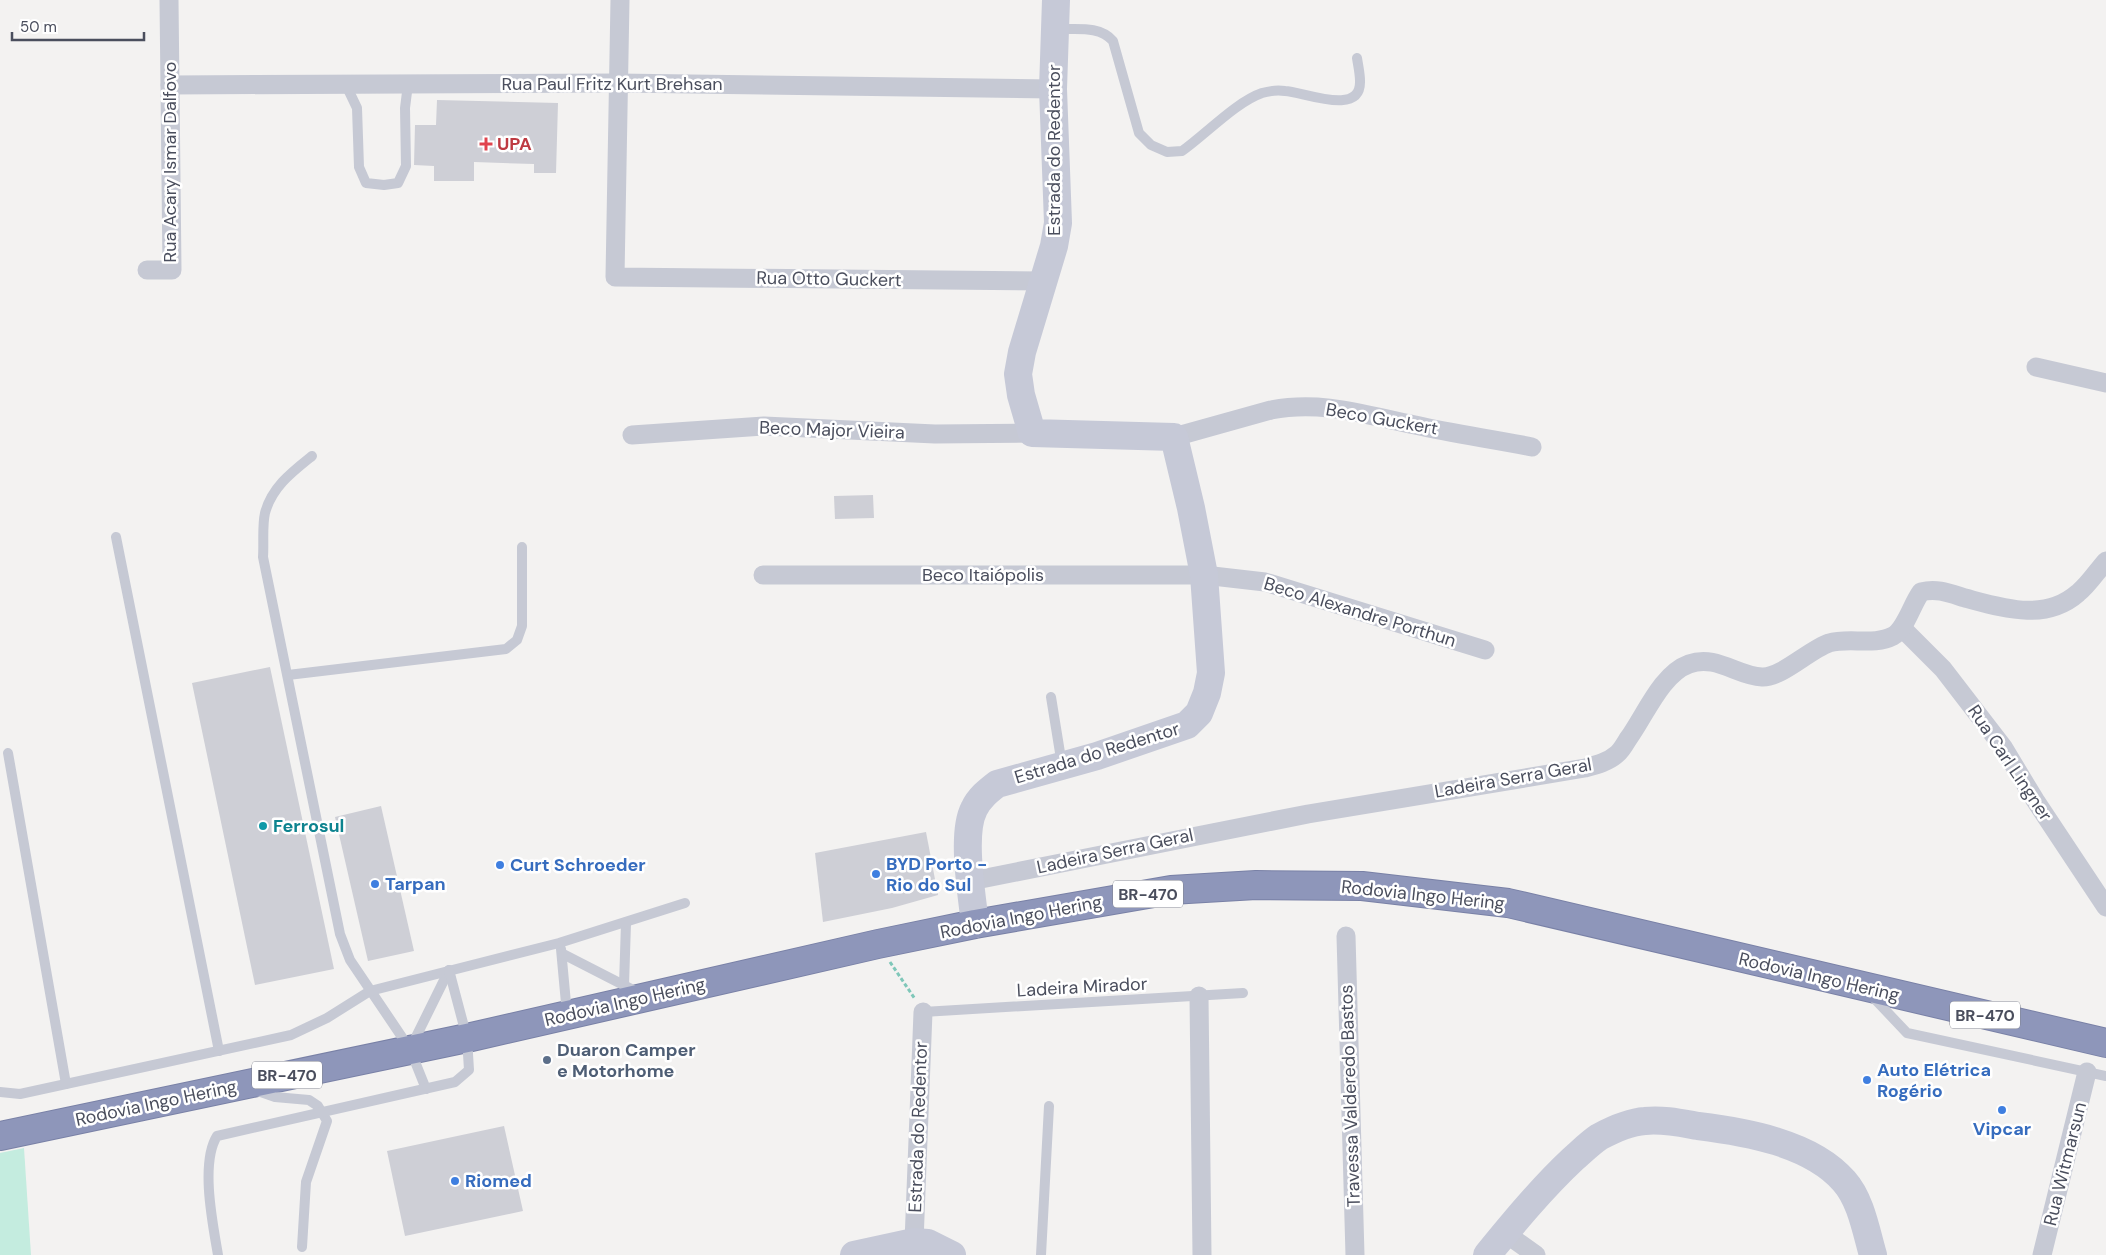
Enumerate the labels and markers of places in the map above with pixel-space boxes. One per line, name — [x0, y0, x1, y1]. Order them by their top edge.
place label: UPA — [497, 132, 532, 156]
marker: UPA — [479, 137, 493, 151]
place label: Ferrosul — [273, 814, 344, 838]
marker: Ferrosul — [257, 820, 269, 832]
place label: BYD Porto - Rio do Sul — [886, 852, 987, 897]
place label: Curt Schroeder — [510, 853, 646, 877]
marker: Curt Schroeder — [494, 859, 506, 871]
marker: BYD Porto - Rio do Sul — [870, 868, 882, 880]
place label: Tarpan — [385, 872, 446, 896]
marker: Tarpan — [369, 878, 381, 890]
place label: Duaron Camper e Motorhome — [557, 1038, 696, 1083]
marker: Duaron Camper e Motorhome — [541, 1054, 553, 1066]
place label: Auto Elétrica Rogério — [1877, 1058, 1991, 1103]
marker: Auto Elétrica Rogério — [1861, 1074, 1873, 1086]
marker: Vipcar — [1996, 1104, 2008, 1116]
place label: Vipcar — [1973, 1117, 2031, 1141]
place label: Riomed — [465, 1169, 532, 1193]
marker: Riomed — [449, 1175, 461, 1187]

